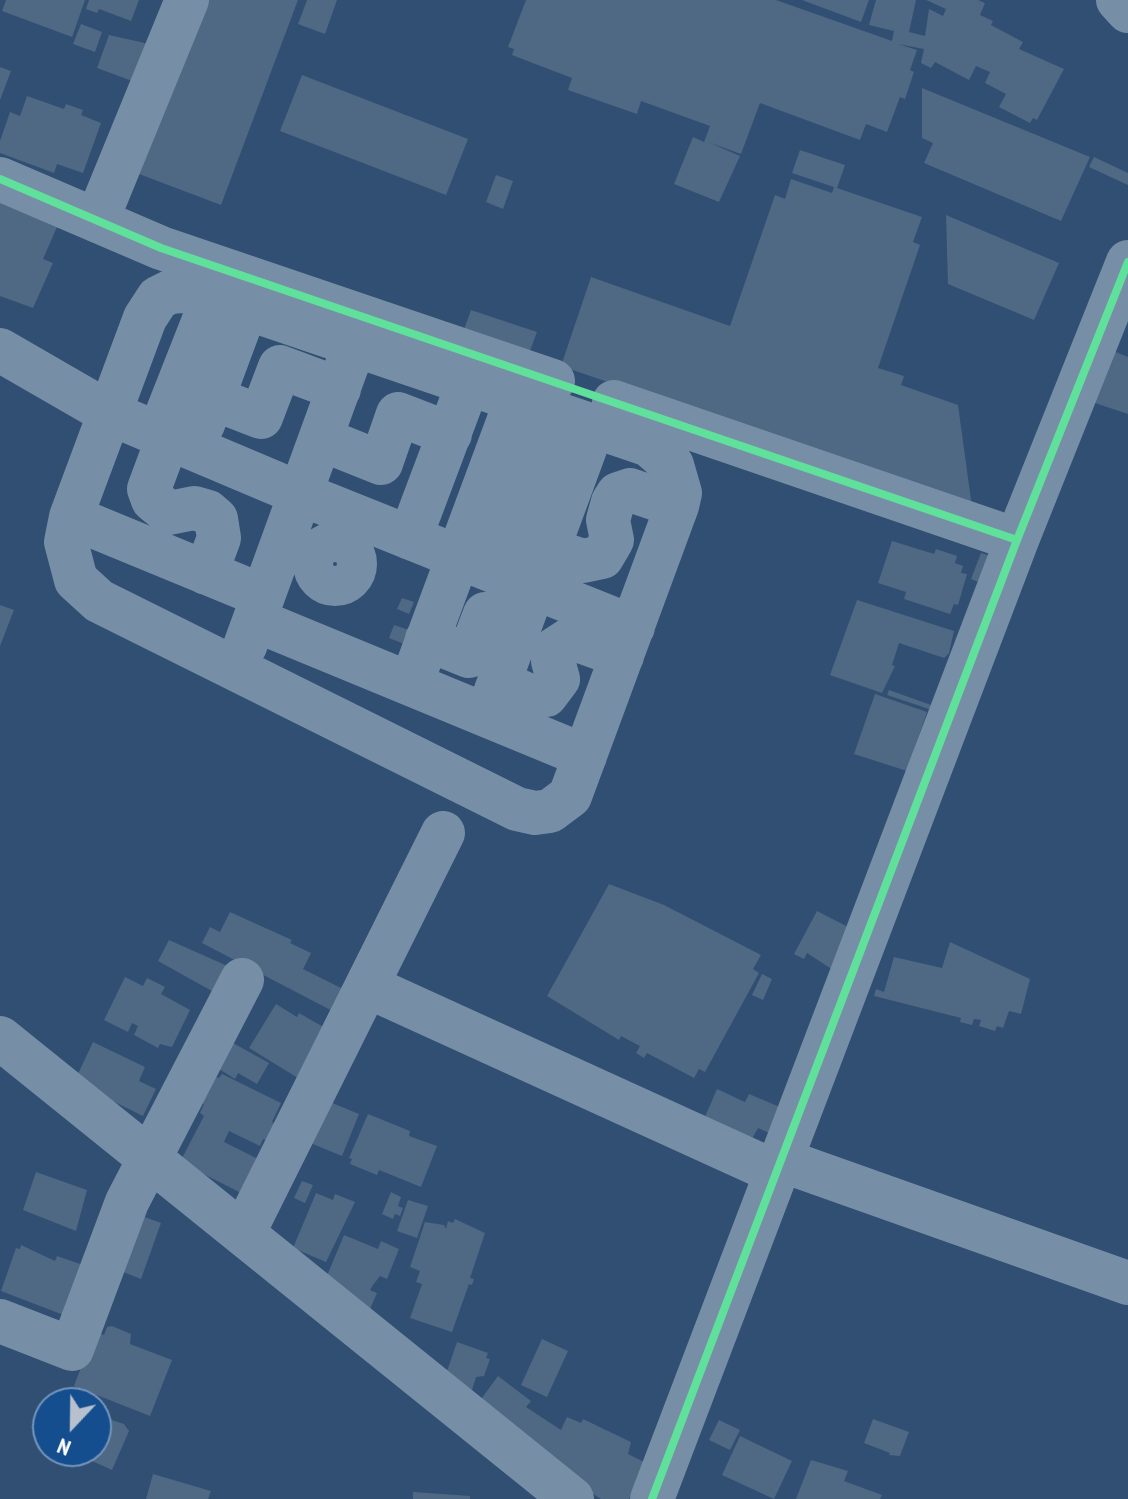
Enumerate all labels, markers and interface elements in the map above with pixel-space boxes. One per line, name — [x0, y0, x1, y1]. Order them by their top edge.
north arrow — [32, 1387, 112, 1467]
text: N — [53, 1432, 75, 1463]

